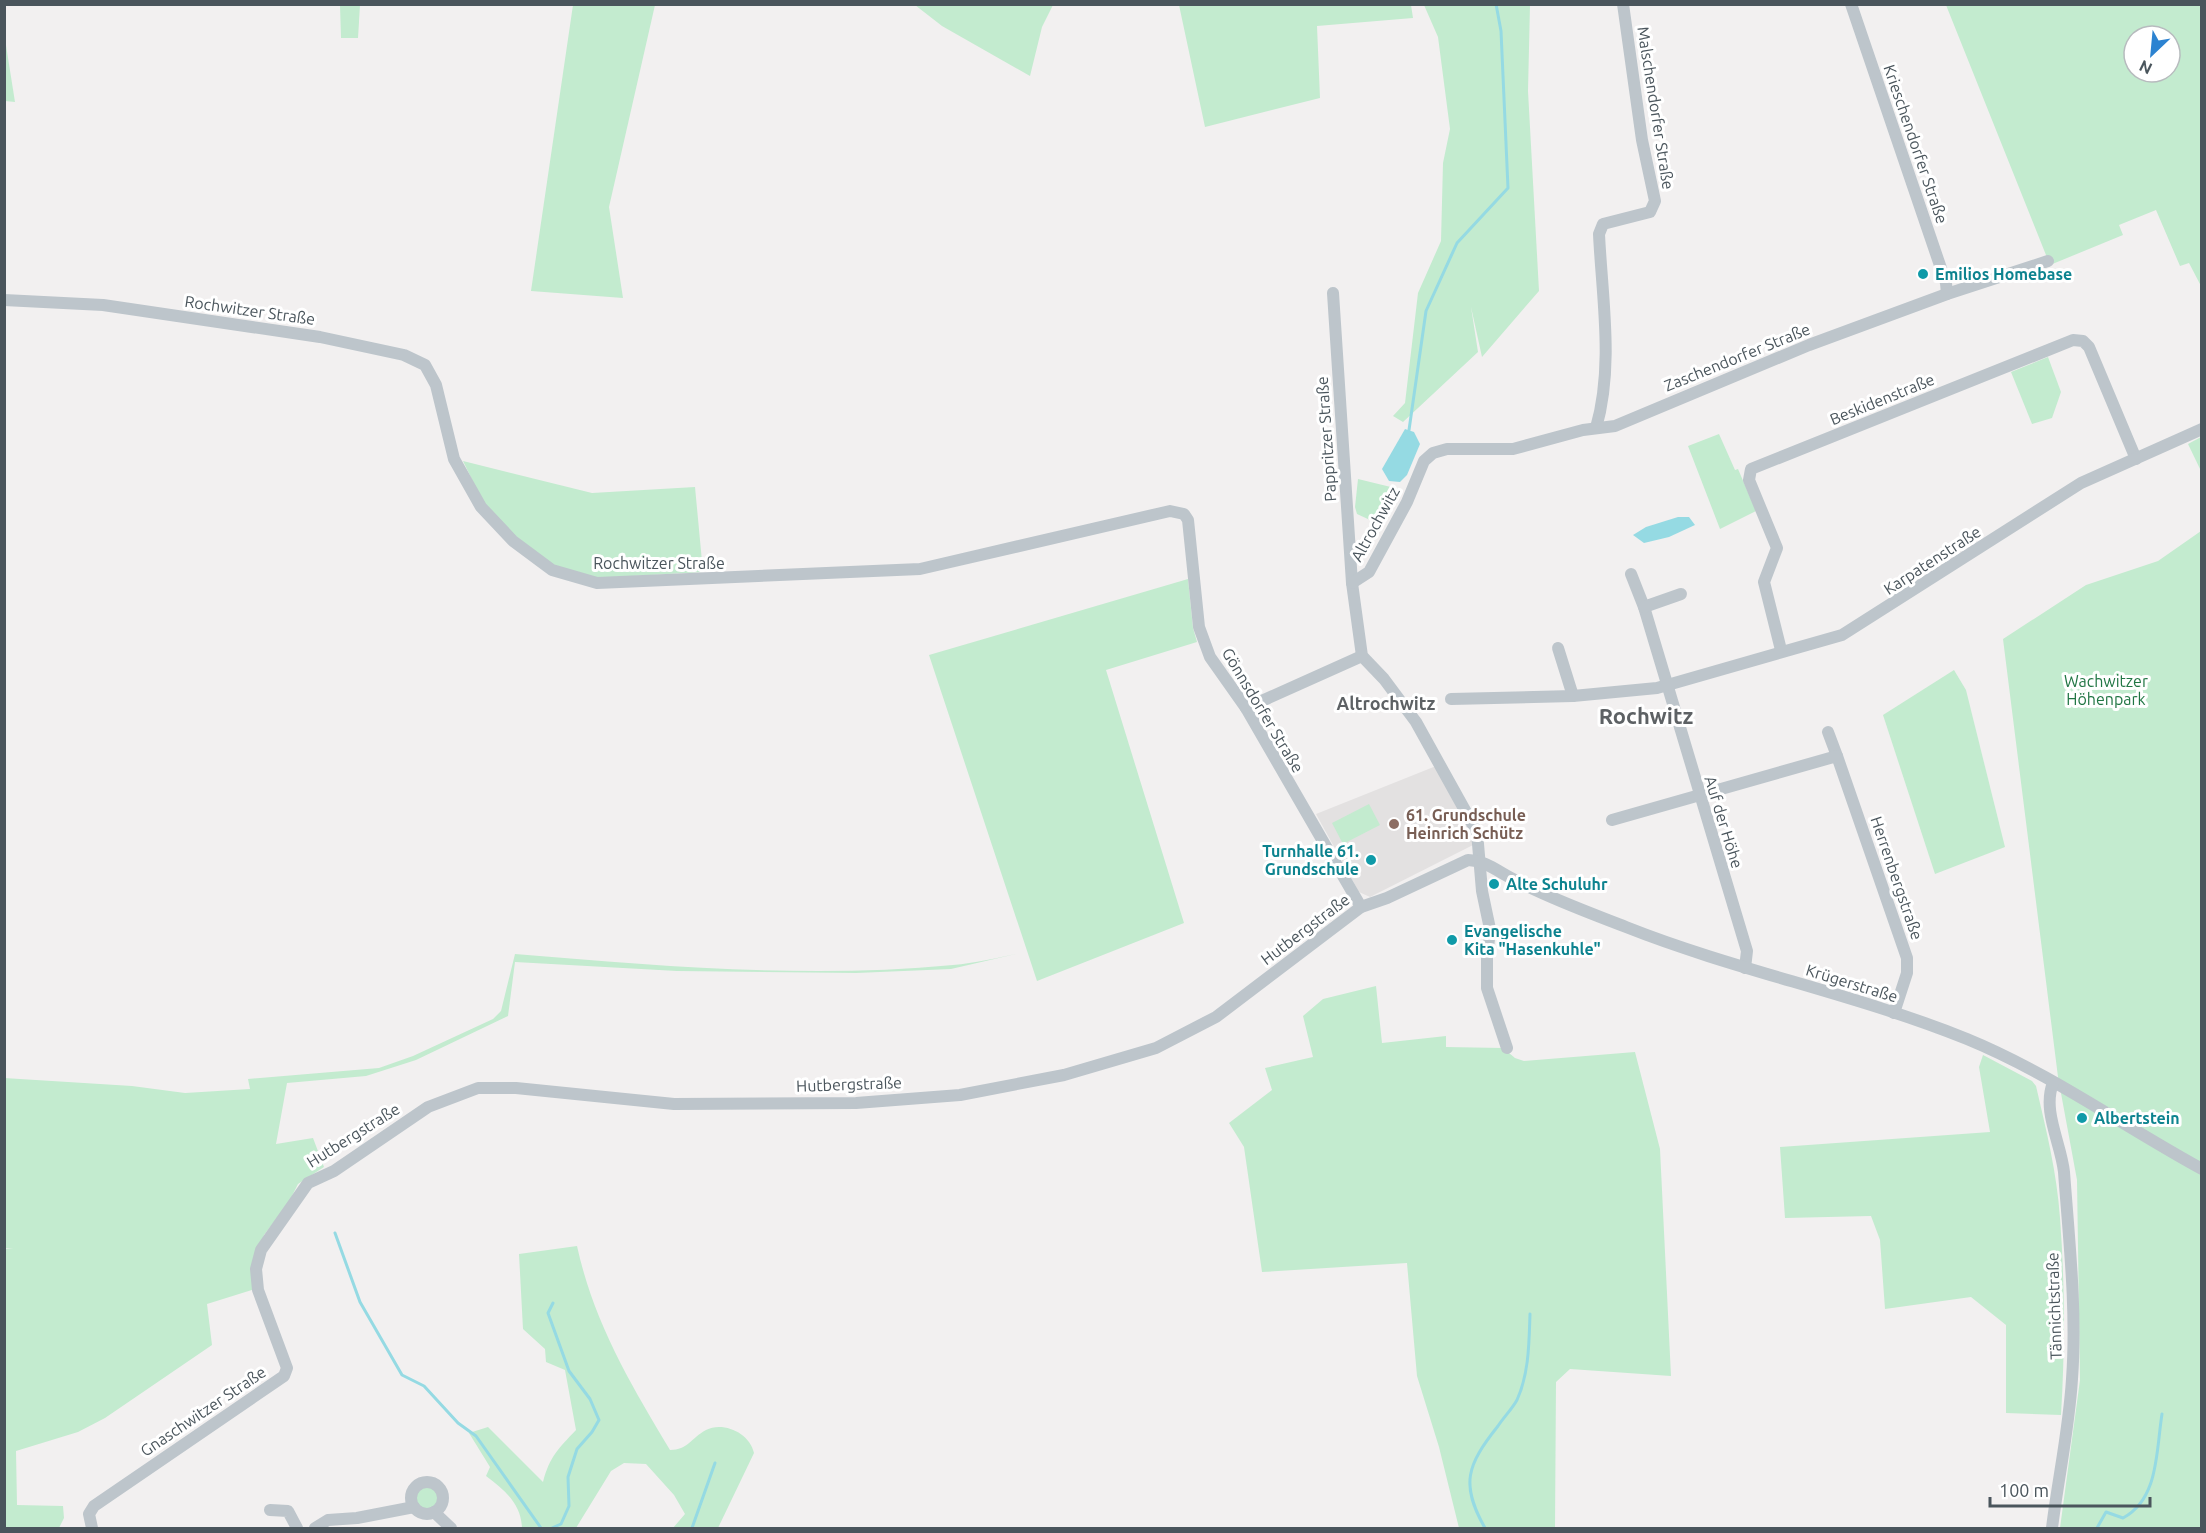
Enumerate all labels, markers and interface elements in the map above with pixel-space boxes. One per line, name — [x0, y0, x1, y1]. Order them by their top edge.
north arrow — [2122, 24, 2182, 84]
street label: Malschendorfer Straße — [1634, 25, 1678, 191]
text: N — [2136, 57, 2155, 78]
street label: Krieschendorfer Straße — [1880, 62, 1952, 226]
place label: Emilios Homebase — [1935, 265, 2072, 283]
marker: Emilios Homebase — [1916, 267, 1930, 281]
street label: Rochwitzer Straße — [184, 292, 316, 328]
street label: Zaschendorfer Straße — [1661, 320, 1813, 394]
street label: Beskidenstraße — [1827, 370, 1937, 428]
street label: Pappritzer Straße — [1313, 376, 1339, 502]
street label: Altrochwitz — [1347, 483, 1403, 565]
street label: Karpatenstraße — [1880, 522, 1984, 598]
street label: Rochwitzer Straße — [593, 554, 725, 572]
street label: Gönnsdorfer Straße — [1219, 644, 1307, 776]
park label: Wachwitzer Höhenpark — [2064, 672, 2148, 708]
district label: Altrochwitz — [1337, 693, 1436, 713]
district label: Rochwitz — [1599, 703, 1693, 728]
street label: Auf der Höhe — [1701, 774, 1747, 870]
place label: 61. Grundschule Heinrich Schütz — [1406, 806, 1526, 842]
street label: Herrenbergstraße — [1867, 814, 1927, 942]
marker: 61. Grundschule Heinrich Schütz — [1387, 817, 1401, 831]
place label: Turnhalle 61. Grundschule — [1262, 842, 1359, 878]
marker: Turnhalle 61. Grundschule — [1364, 853, 1378, 867]
place label: Alte Schuluhr — [1506, 875, 1608, 893]
marker: Alte Schuluhr — [1487, 877, 1501, 891]
street label: Hutbergstraße — [1257, 890, 1353, 968]
place label: Evangelische Kita "Hasenkuhle" — [1464, 922, 1601, 958]
marker: Evangelische Kita "Hasenkuhle" — [1445, 933, 1459, 947]
street label: Krügerstraße — [1804, 961, 1900, 1005]
street label: Hutbergstraße — [796, 1073, 902, 1095]
street label: Hutbergstraße — [303, 1099, 403, 1171]
place label: Albertstein — [2094, 1109, 2180, 1127]
marker: Albertstein — [2075, 1111, 2089, 1125]
street label: Tännichtstraße — [2043, 1252, 2065, 1360]
street label: Gnaschwitzer Straße — [137, 1362, 269, 1460]
scale bar — [1990, 1470, 2150, 1508]
text: 100 m — [1999, 1480, 2049, 1500]

